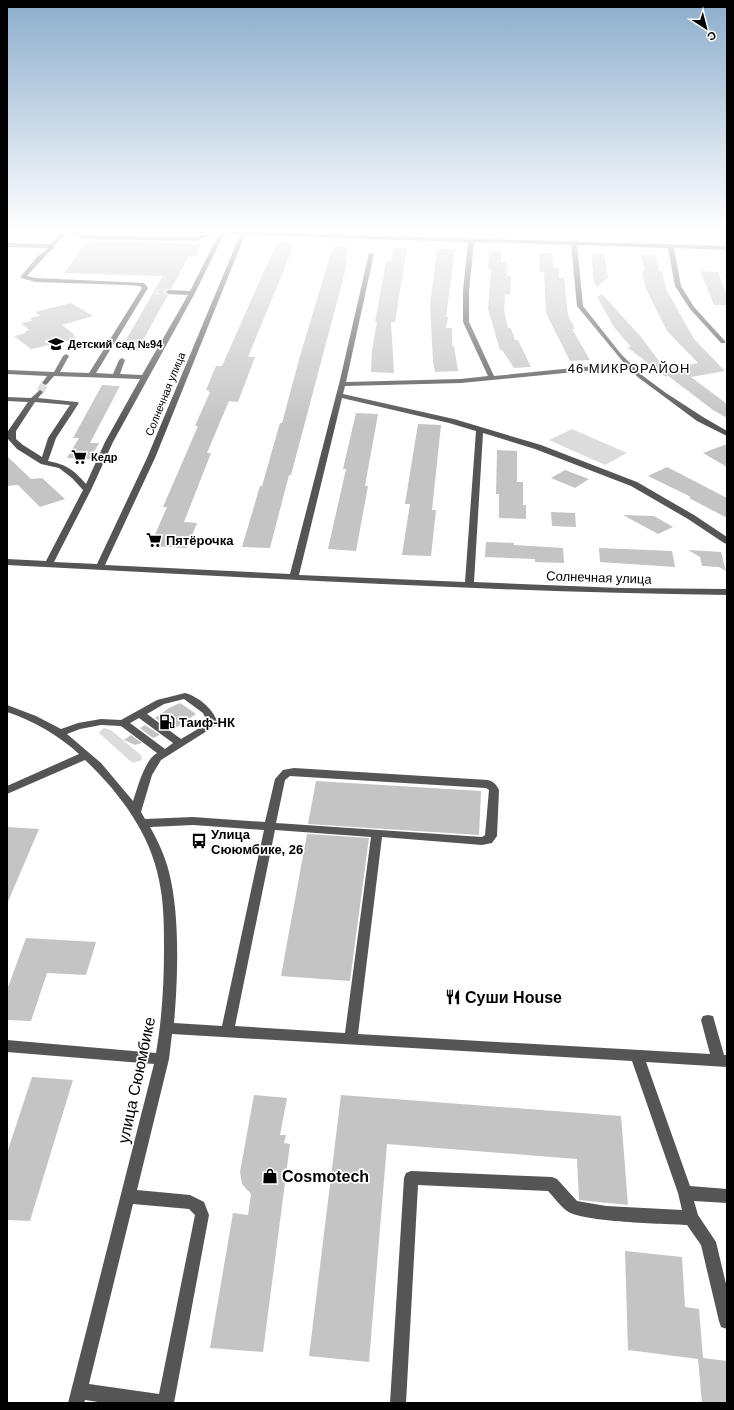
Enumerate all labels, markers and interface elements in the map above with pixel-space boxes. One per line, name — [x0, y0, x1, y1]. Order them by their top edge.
north arrow — [686, 8, 726, 48]
text: С — [705, 29, 719, 43]
school or university icon: Детский сад №94 — [47, 335, 65, 353]
place label: Детский сад №94 — [68, 338, 163, 350]
street label: Солнечная улица — [143, 350, 188, 438]
district label: 46 МИКРОРАЙОН — [568, 361, 690, 376]
supermarket icon: Кедр — [70, 448, 88, 466]
place label: Кедр — [91, 451, 118, 463]
supermarket icon: Пятёрочка — [145, 531, 163, 549]
place label: Пятёрочка — [166, 533, 234, 548]
street label: Солнечная улица — [546, 568, 653, 587]
fuel station icon: Таиф-НК — [158, 713, 176, 731]
place label: Таиф-НК — [179, 715, 235, 730]
place label: Улица Сююмбике, 26 — [211, 827, 303, 857]
bus stop icon: Улица Сююмбике, 26 — [190, 832, 208, 850]
restaurant icon: Суши House — [444, 988, 462, 1006]
place label: Суши House — [465, 989, 562, 1006]
street label: улица Сююмбике — [115, 1015, 158, 1145]
shop icon: Cosmotech — [261, 1167, 279, 1185]
place label: Cosmotech — [282, 1168, 369, 1185]

